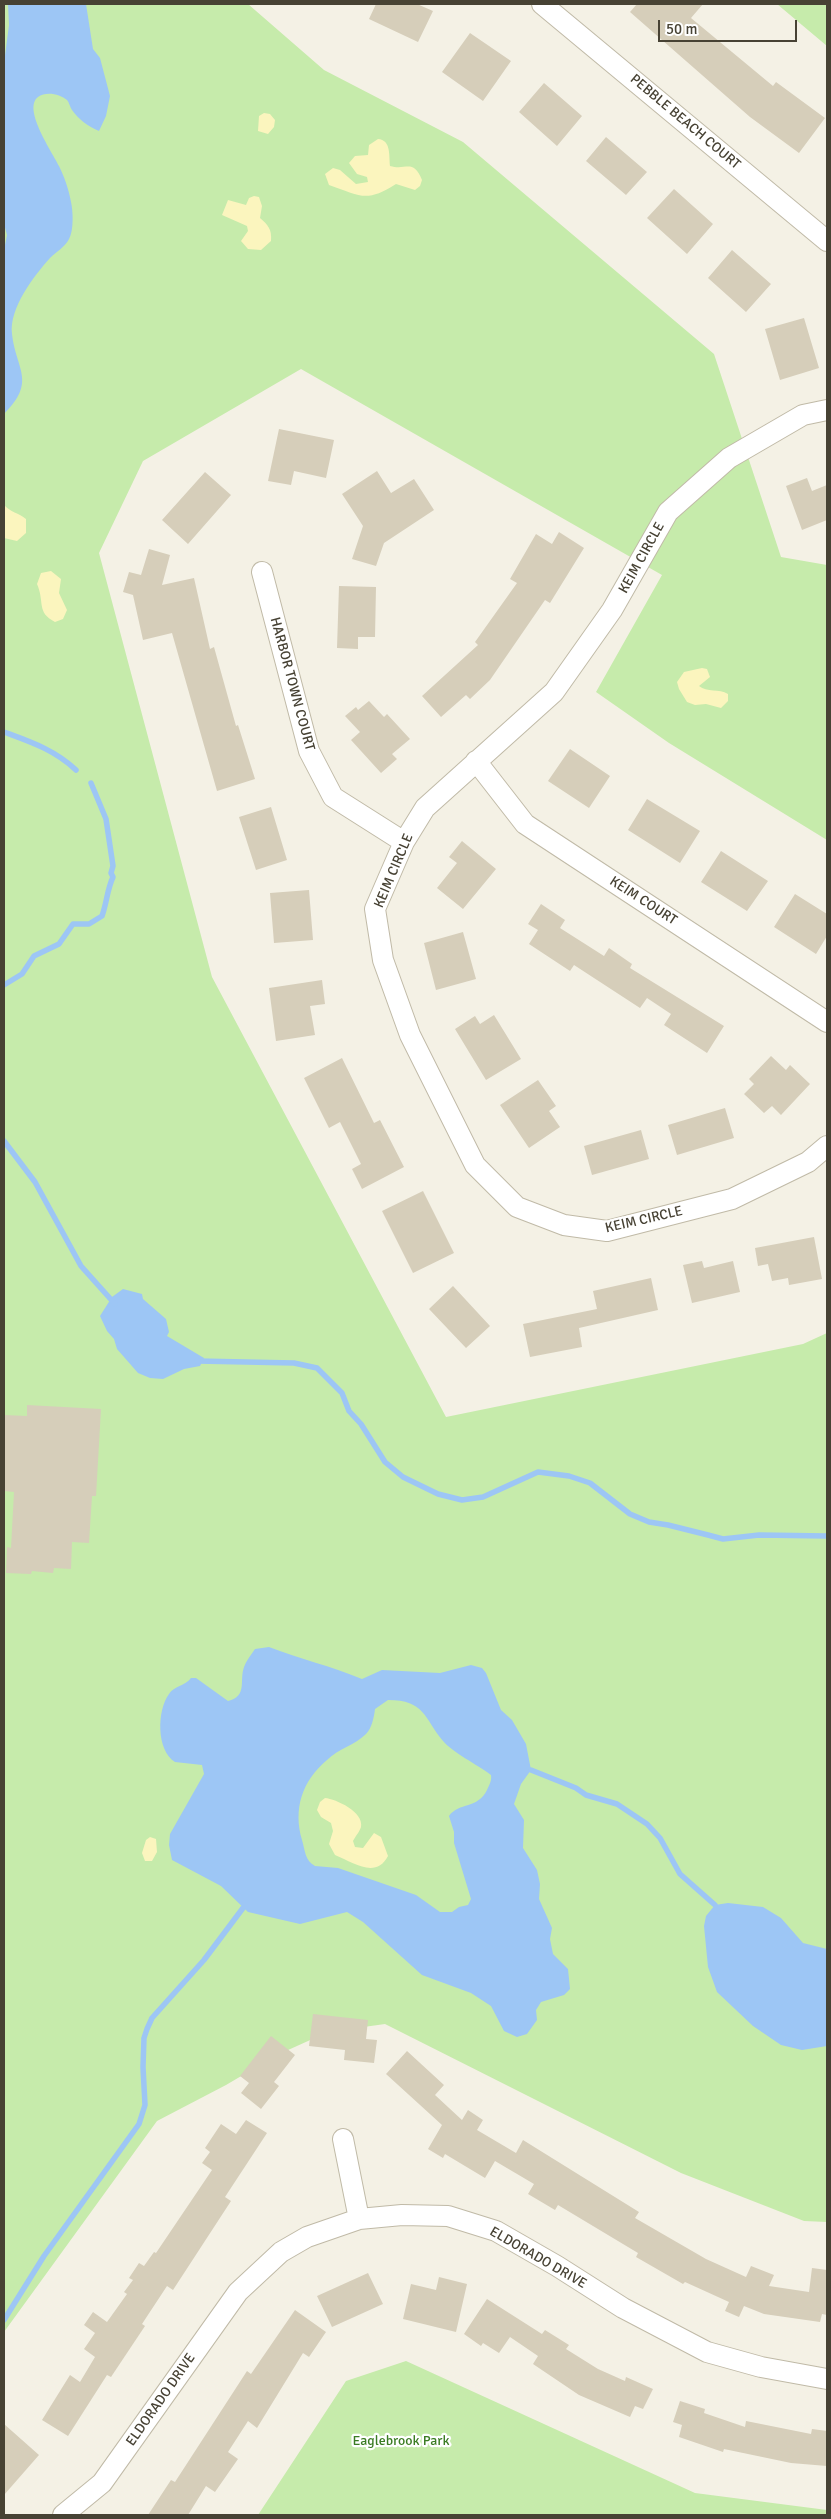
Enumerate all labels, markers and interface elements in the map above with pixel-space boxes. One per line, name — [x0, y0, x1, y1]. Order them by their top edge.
scale bar — [661, 10, 800, 42]
text: 50 m — [666, 20, 697, 38]
street label: PEBBLE BEACH COURT — [626, 71, 744, 173]
street label: KEIM CIRCLE — [615, 519, 669, 597]
street label: HARBOR TOWN COURT — [266, 615, 318, 753]
street label: KEIM CIRCLE — [371, 831, 417, 911]
street label: KEIM COURT — [606, 873, 680, 929]
street label: KEIM CIRCLE — [604, 1203, 684, 1237]
street label: ELDORADO DRIVE — [486, 2223, 590, 2293]
street label: ELDORADO DRIVE — [123, 2350, 199, 2450]
park label: Eaglebrook Park — [352, 2433, 450, 2449]

